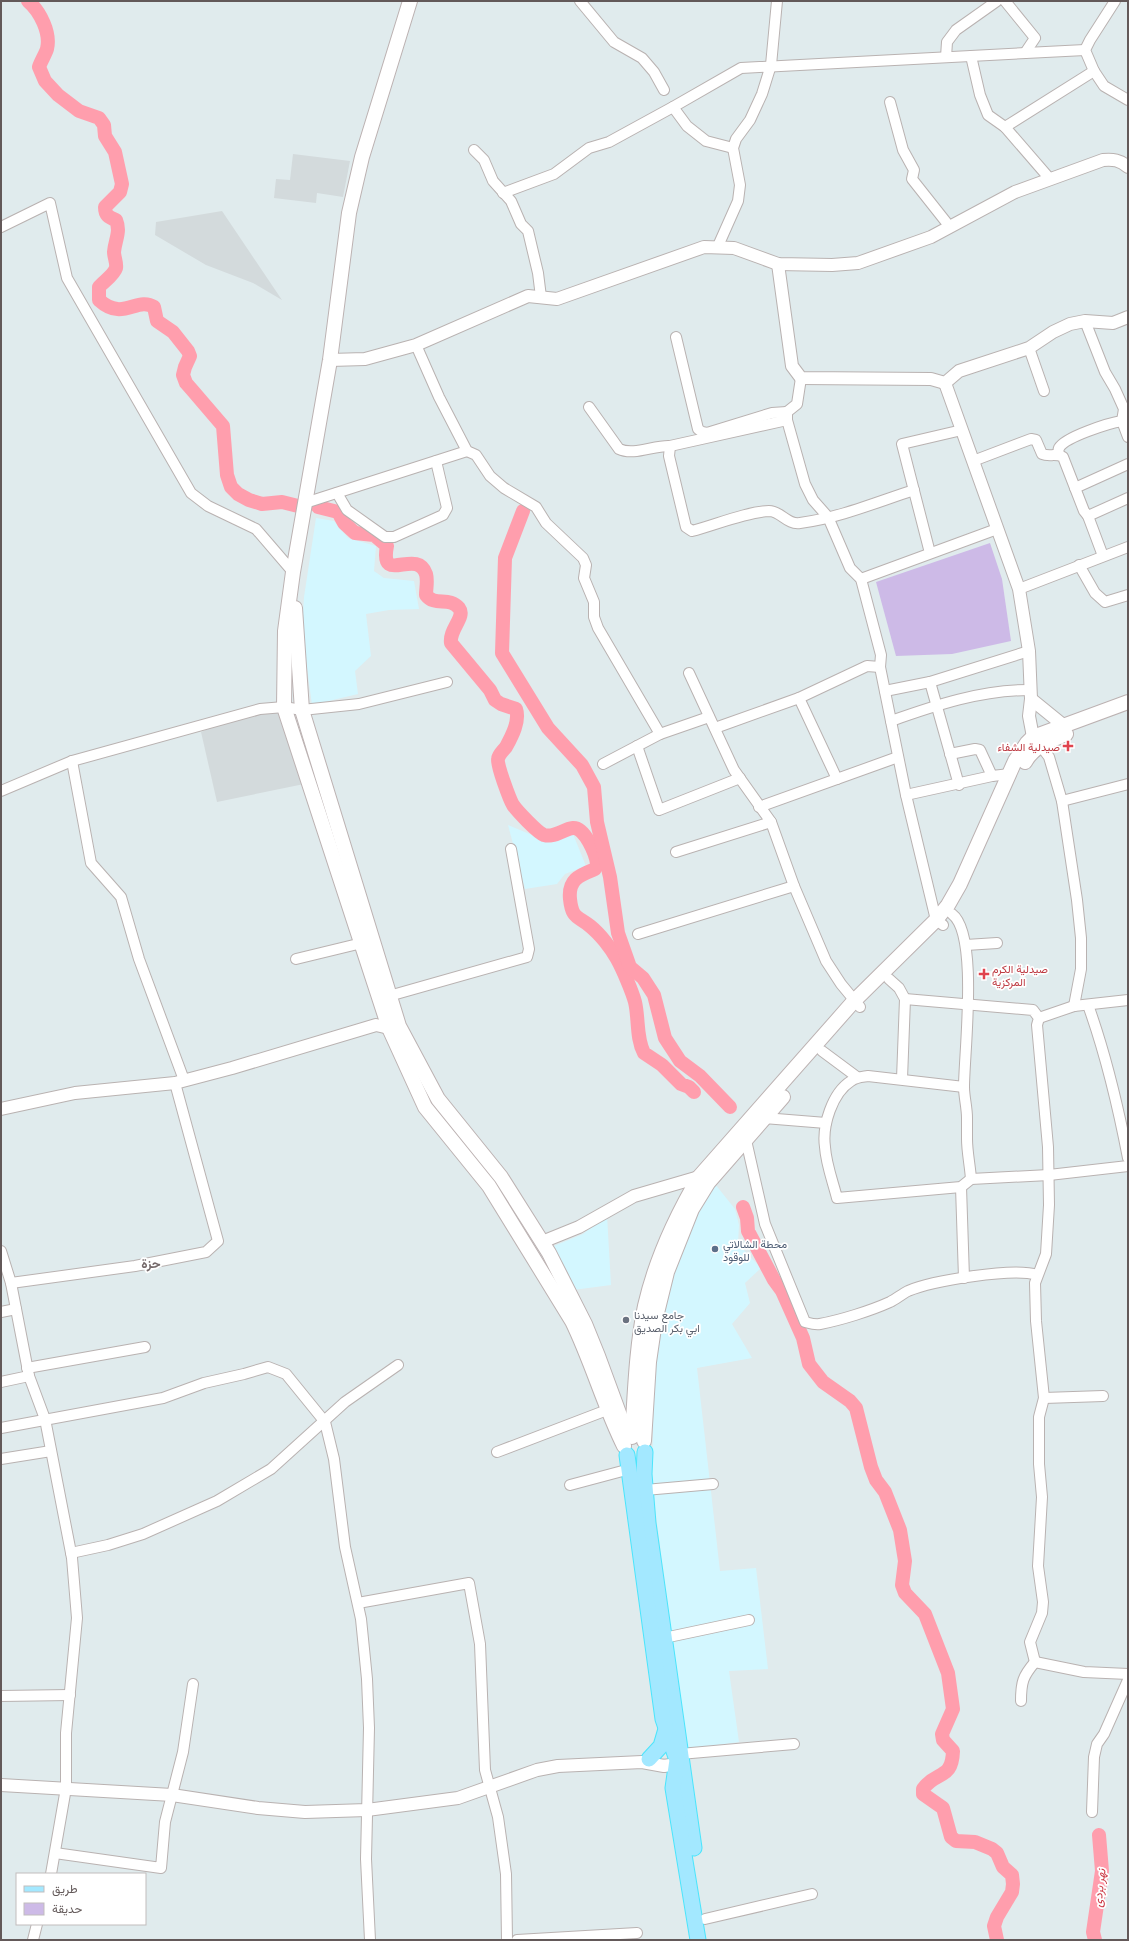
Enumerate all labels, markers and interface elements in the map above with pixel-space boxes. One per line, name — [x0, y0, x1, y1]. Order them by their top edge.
place label: صيدلية الشفاء — [997, 739, 1060, 754]
marker: صيدلية الشفاء — [1063, 741, 1073, 751]
place label: صيدلية الكرم المركزية — [992, 961, 1048, 989]
marker: صيدلية الكرم المركزية — [979, 969, 989, 979]
place label: محطة الشالاتي للوقود — [723, 1236, 787, 1264]
marker: محطة الشالاتي للوقود — [710, 1244, 720, 1254]
district label: حزة — [141, 1254, 161, 1272]
place label: جامع سيدنا ابي بكر الصديق — [634, 1307, 700, 1338]
marker: جامع سيدنا ابي بكر الصديق — [621, 1315, 631, 1325]
water label: نهر بردى — [1089, 1867, 1110, 1908]
legend — [16, 1873, 146, 1925]
text: طريق — [52, 1880, 78, 1897]
text: حديقة — [52, 1900, 82, 1917]

